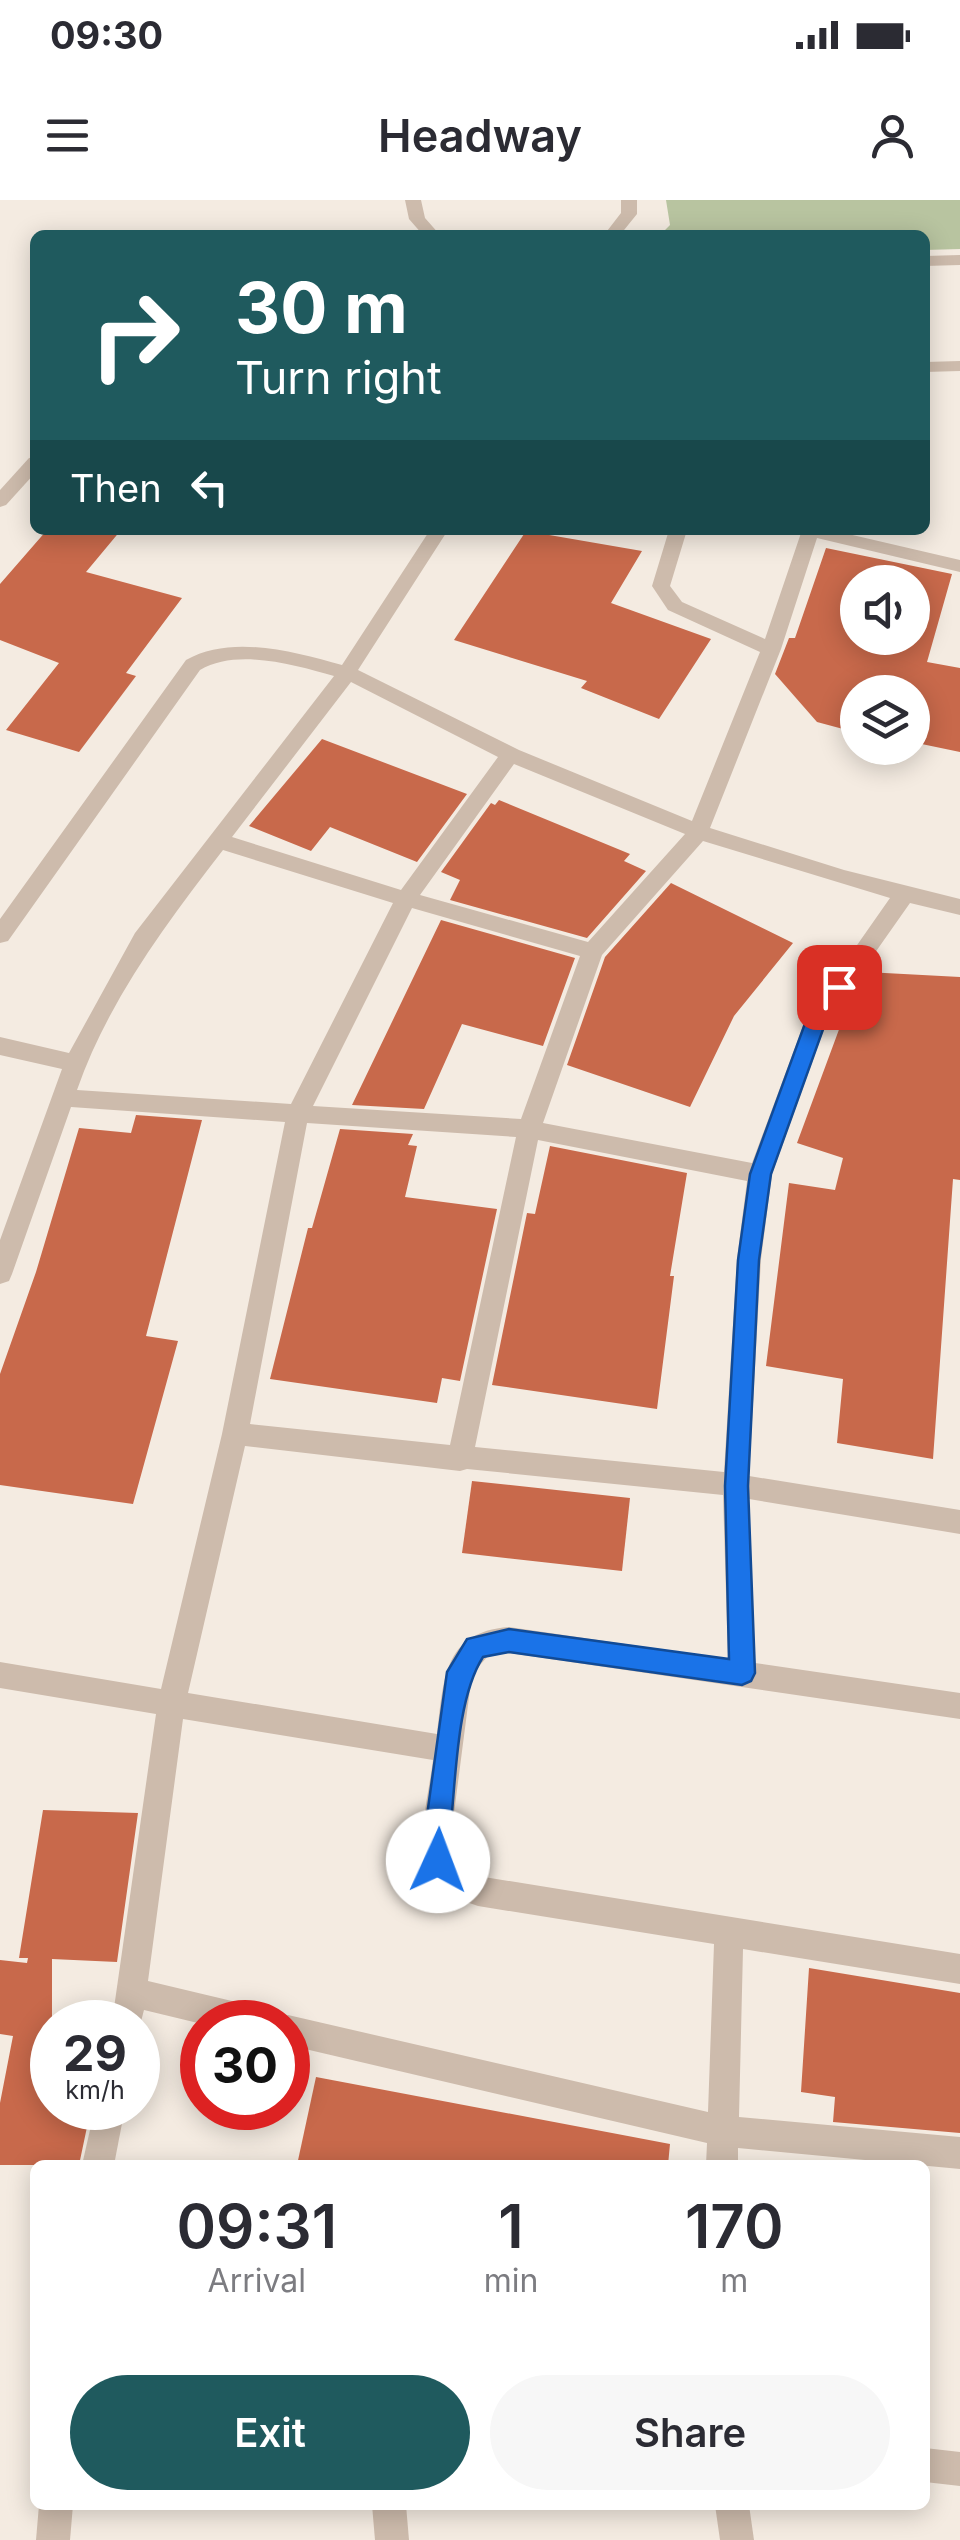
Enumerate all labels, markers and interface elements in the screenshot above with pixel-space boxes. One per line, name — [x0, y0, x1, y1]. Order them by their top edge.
text: 09:30 — [50, 12, 163, 58]
icon: menu — [40, 108, 95, 163]
text: Headway — [378, 108, 582, 163]
icon: person — [865, 108, 920, 163]
text: 30 m — [235, 265, 408, 350]
icon: right — [70, 270, 200, 400]
text: Turn right — [235, 350, 442, 405]
icon: left — [182, 460, 237, 515]
text: Then — [70, 465, 162, 511]
map controls — [840, 565, 930, 765]
button: sound — [840, 565, 930, 655]
button: layers — [840, 675, 930, 765]
pin — [797, 945, 882, 1030]
icon: arrive — [812, 960, 867, 1015]
position arrow — [386, 1809, 490, 1913]
speed limit sign: 30 — [180, 2000, 310, 2130]
text: 29 — [63, 2023, 127, 2083]
text: km/h — [65, 2075, 125, 2105]
text: 09:31 — [177, 2190, 337, 2262]
text: 1 — [498, 2190, 524, 2262]
text: 170 — [685, 2190, 783, 2262]
text: Arrival — [208, 2261, 306, 2300]
text: min — [484, 2261, 538, 2300]
text: m — [720, 2261, 748, 2300]
button: Exit — [70, 2375, 470, 2490]
button: Share — [490, 2375, 890, 2490]

